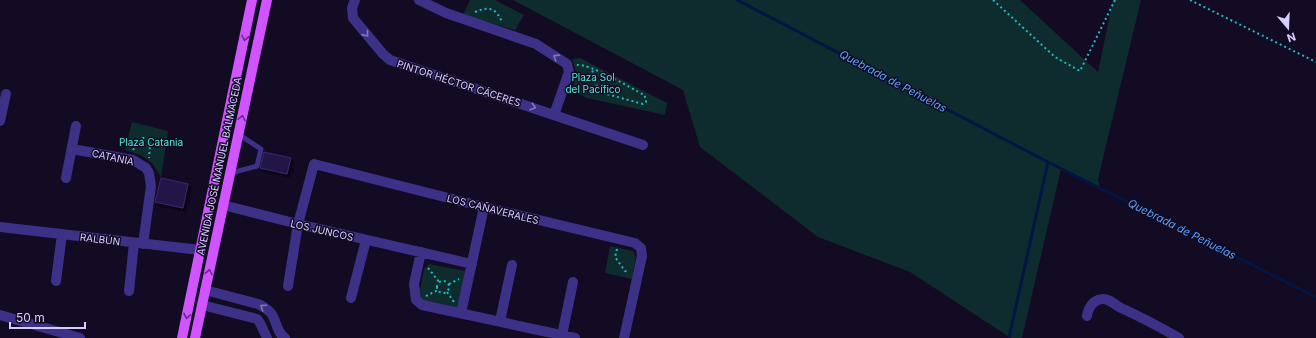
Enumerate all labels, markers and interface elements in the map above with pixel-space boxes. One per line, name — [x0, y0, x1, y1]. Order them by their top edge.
north arrow — [1268, 8, 1308, 48]
one-way arrow — [362, 29, 369, 36]
text: N — [1285, 29, 1298, 45]
one-way arrow — [241, 35, 249, 41]
water label: Quebrada de Peñuelas — [837, 47, 949, 115]
one-way arrow — [553, 54, 560, 62]
street label: PINTOR HÉCTOR CÁCERES — [396, 56, 523, 109]
park label: Plaza Sol del Pacífico — [565, 71, 621, 95]
street label: AVENIDA JOSÉ MANUEL BALMACEDA — [193, 76, 244, 256]
one-way arrow — [529, 103, 536, 111]
one-way arrow — [237, 115, 245, 121]
park label: Plaza Catania — [119, 136, 183, 148]
street label: CATANIA — [91, 147, 135, 167]
street label: LOS CAÑAVERALES — [446, 191, 540, 226]
water label: Quebrada de Peñuelas — [1126, 196, 1239, 262]
street label: LOS JUNCOS — [289, 217, 355, 243]
street label: RALBÚN — [79, 230, 121, 247]
one-way arrow — [204, 269, 212, 276]
scale bar — [10, 304, 85, 330]
one-way arrow — [261, 305, 268, 312]
text: 50 m — [16, 310, 45, 325]
one-way arrow — [183, 313, 191, 319]

